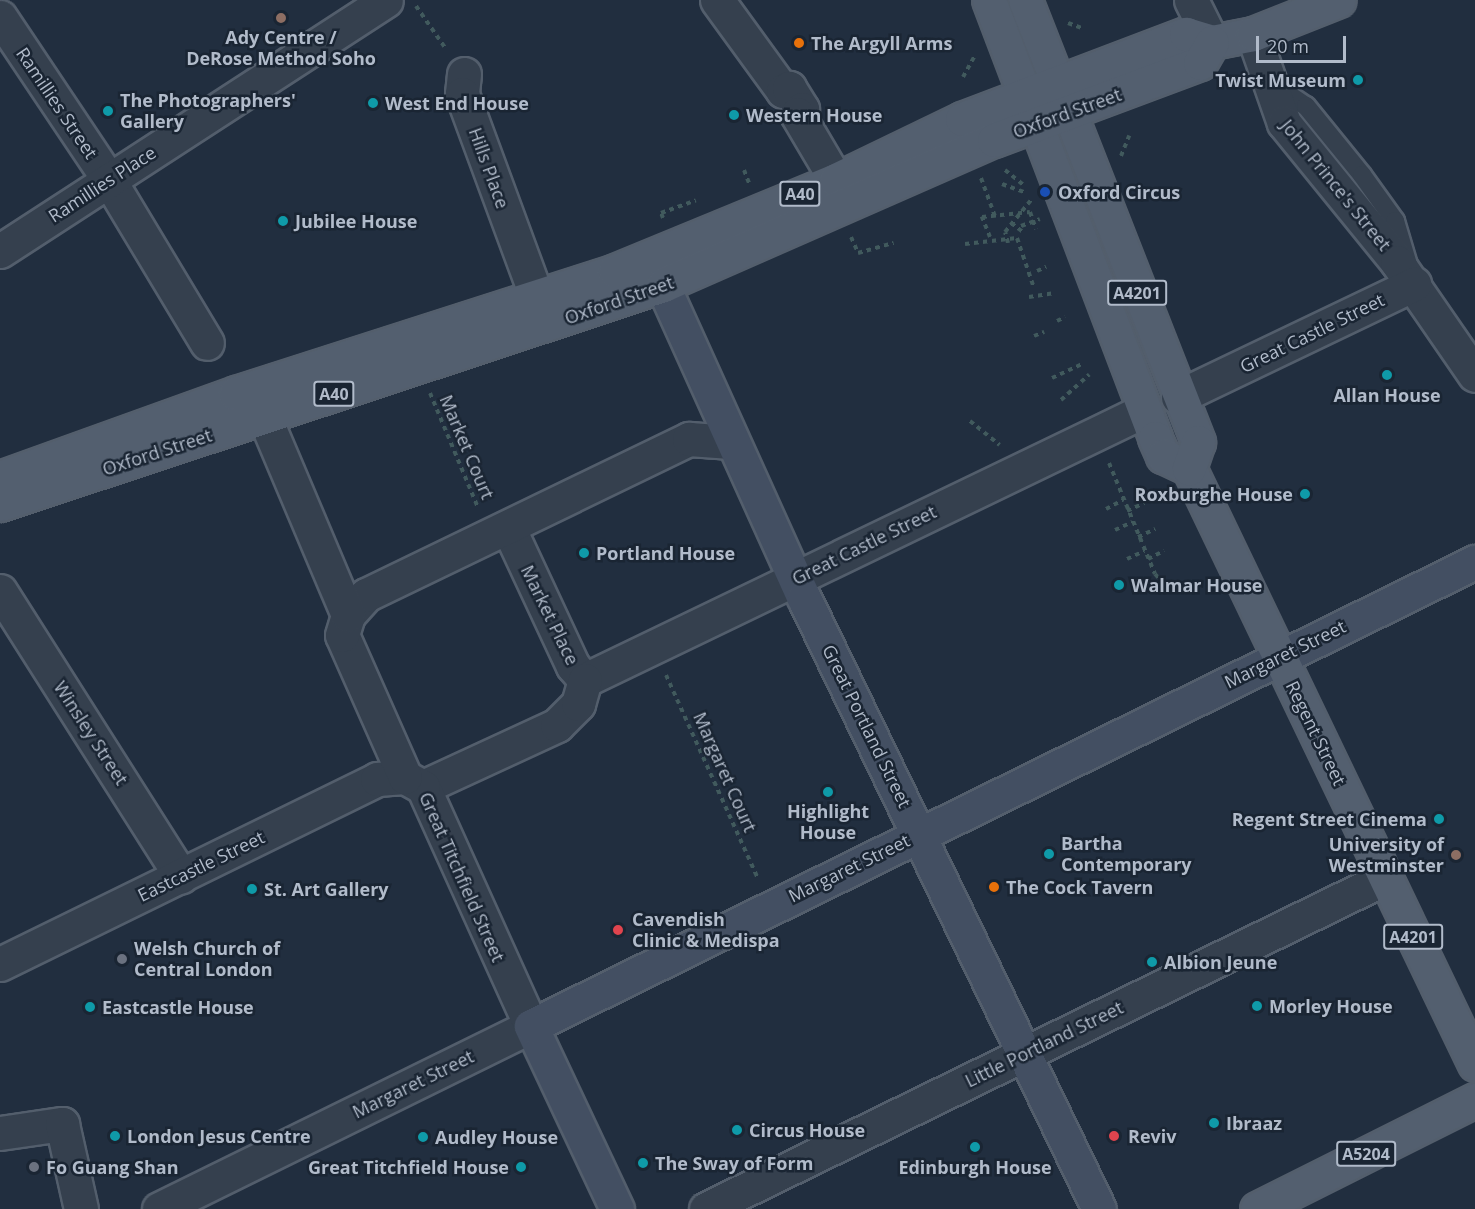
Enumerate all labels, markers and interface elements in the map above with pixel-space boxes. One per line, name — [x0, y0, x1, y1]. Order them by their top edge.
marker: Ady Centre / DeRose Method Soho — [274, 11, 288, 25]
scale bar — [1259, 24, 1349, 62]
place label: Ady Centre / DeRose Method Soho — [186, 27, 376, 70]
place label: The Argyll Arms — [811, 32, 952, 54]
text: 20 m — [1267, 34, 1309, 58]
marker: The Argyll Arms — [792, 36, 806, 50]
street label: Ramillies Street — [12, 43, 102, 163]
place label: Twist Museum — [1215, 69, 1346, 91]
marker: Twist Museum — [1351, 73, 1365, 87]
street label: Oxford Street — [1010, 83, 1124, 143]
place label: The Photographers' Gallery — [120, 90, 296, 132]
place label: West End House — [385, 92, 529, 114]
marker: West End House — [366, 96, 380, 110]
marker: The Photographers' Gallery — [101, 104, 115, 118]
place label: Western House — [746, 104, 882, 126]
marker: Western House — [727, 108, 741, 122]
street label: John Prince's Street — [1277, 115, 1395, 255]
street label: Hills Place — [464, 125, 514, 211]
street label: Ramillies Place — [44, 141, 160, 227]
road number: A40 — [779, 181, 821, 207]
place label: Oxford Circus — [1058, 181, 1180, 203]
marker: Oxford Circus — [1036, 183, 1054, 201]
place label: Jubilee House — [295, 210, 417, 232]
marker: Jubilee House — [276, 214, 290, 228]
street label: Oxford Street — [562, 271, 676, 329]
road number: A4201 — [1107, 280, 1167, 306]
street label: Great Castle Street — [1236, 289, 1388, 377]
marker: Allan House — [1380, 368, 1394, 382]
road number: A40 — [313, 381, 355, 407]
place label: Allan House — [1333, 384, 1441, 406]
street label: Market Court — [435, 392, 499, 502]
street label: Oxford Street — [100, 424, 214, 480]
place label: Roxburghe House — [1135, 483, 1293, 505]
marker: Roxburghe House — [1298, 487, 1312, 501]
street label: Great Castle Street — [788, 501, 940, 589]
place label: Portland House — [596, 542, 735, 564]
marker: Portland House — [577, 546, 591, 560]
street label: Market Place — [517, 562, 583, 668]
place label: Walmar House — [1131, 574, 1262, 596]
marker: Walmar House — [1112, 578, 1126, 592]
street label: Margaret Street — [1221, 615, 1349, 693]
street label: Great Portland Street — [818, 641, 916, 811]
street label: Winsley Street — [49, 677, 133, 789]
street label: Regent Street — [1281, 677, 1351, 789]
street label: Margaret Court — [689, 709, 761, 835]
marker: Highlight House — [821, 785, 835, 799]
street label: Great Titchfield Street — [415, 789, 509, 965]
place label: Highlight House — [787, 801, 869, 844]
place label: Regent Street Cinema — [1232, 808, 1427, 830]
marker: Regent Street Cinema — [1432, 812, 1446, 826]
street label: Eastcastle Street — [134, 826, 268, 906]
street label: Margaret Street — [785, 829, 913, 907]
place label: Bartha Contemporary — [1061, 833, 1192, 876]
place label: University of Westminster — [1329, 834, 1444, 876]
marker: Bartha Contemporary — [1042, 847, 1056, 861]
marker: University of Westminster — [1449, 848, 1463, 862]
place label: The Cock Tavern — [1006, 876, 1153, 898]
place label: St. Art Gallery — [264, 878, 389, 900]
marker: The Cock Tavern — [987, 880, 1001, 894]
marker: St. Art Gallery — [245, 882, 259, 896]
place label: Cavendish Clinic & Medispa — [632, 909, 780, 952]
marker: Cavendish Clinic & Medispa — [609, 921, 627, 939]
road number: A4201 — [1383, 924, 1443, 950]
place label: Welsh Church of Central London — [134, 938, 280, 980]
place label: Albion Jeune — [1164, 951, 1277, 973]
marker: Welsh Church of Central London — [115, 952, 129, 966]
marker: Albion Jeune — [1145, 955, 1159, 969]
place label: Morley House — [1269, 995, 1393, 1017]
place label: Eastcastle House — [102, 996, 254, 1018]
street label: Little Portland Street — [961, 996, 1127, 1092]
marker: Morley House — [1250, 999, 1264, 1013]
marker: Eastcastle House — [83, 1000, 97, 1014]
street label: Margaret Street — [349, 1045, 477, 1123]
place label: Ibraaz — [1226, 1112, 1282, 1134]
marker: Ibraaz — [1207, 1116, 1221, 1130]
place label: Circus House — [749, 1119, 865, 1141]
marker: Circus House — [730, 1123, 744, 1137]
place label: London Jesus Centre — [127, 1125, 311, 1147]
place label: Reviv — [1128, 1125, 1176, 1147]
place label: Audley House — [435, 1126, 558, 1148]
marker: Reviv — [1105, 1127, 1123, 1145]
marker: London Jesus Centre — [108, 1129, 122, 1143]
marker: Audley House — [416, 1130, 430, 1144]
marker: Edinburgh House — [968, 1140, 982, 1154]
road number: A5204 — [1336, 1141, 1396, 1167]
place label: The Sway of Form — [655, 1152, 813, 1174]
place label: Fo Guang Shan — [46, 1156, 179, 1178]
place label: Great Titchfield House — [308, 1156, 509, 1178]
marker: The Sway of Form — [636, 1156, 650, 1170]
place label: Edinburgh House — [898, 1156, 1052, 1178]
marker: Fo Guang Shan — [27, 1160, 41, 1174]
marker: Great Titchfield House — [514, 1160, 528, 1174]

